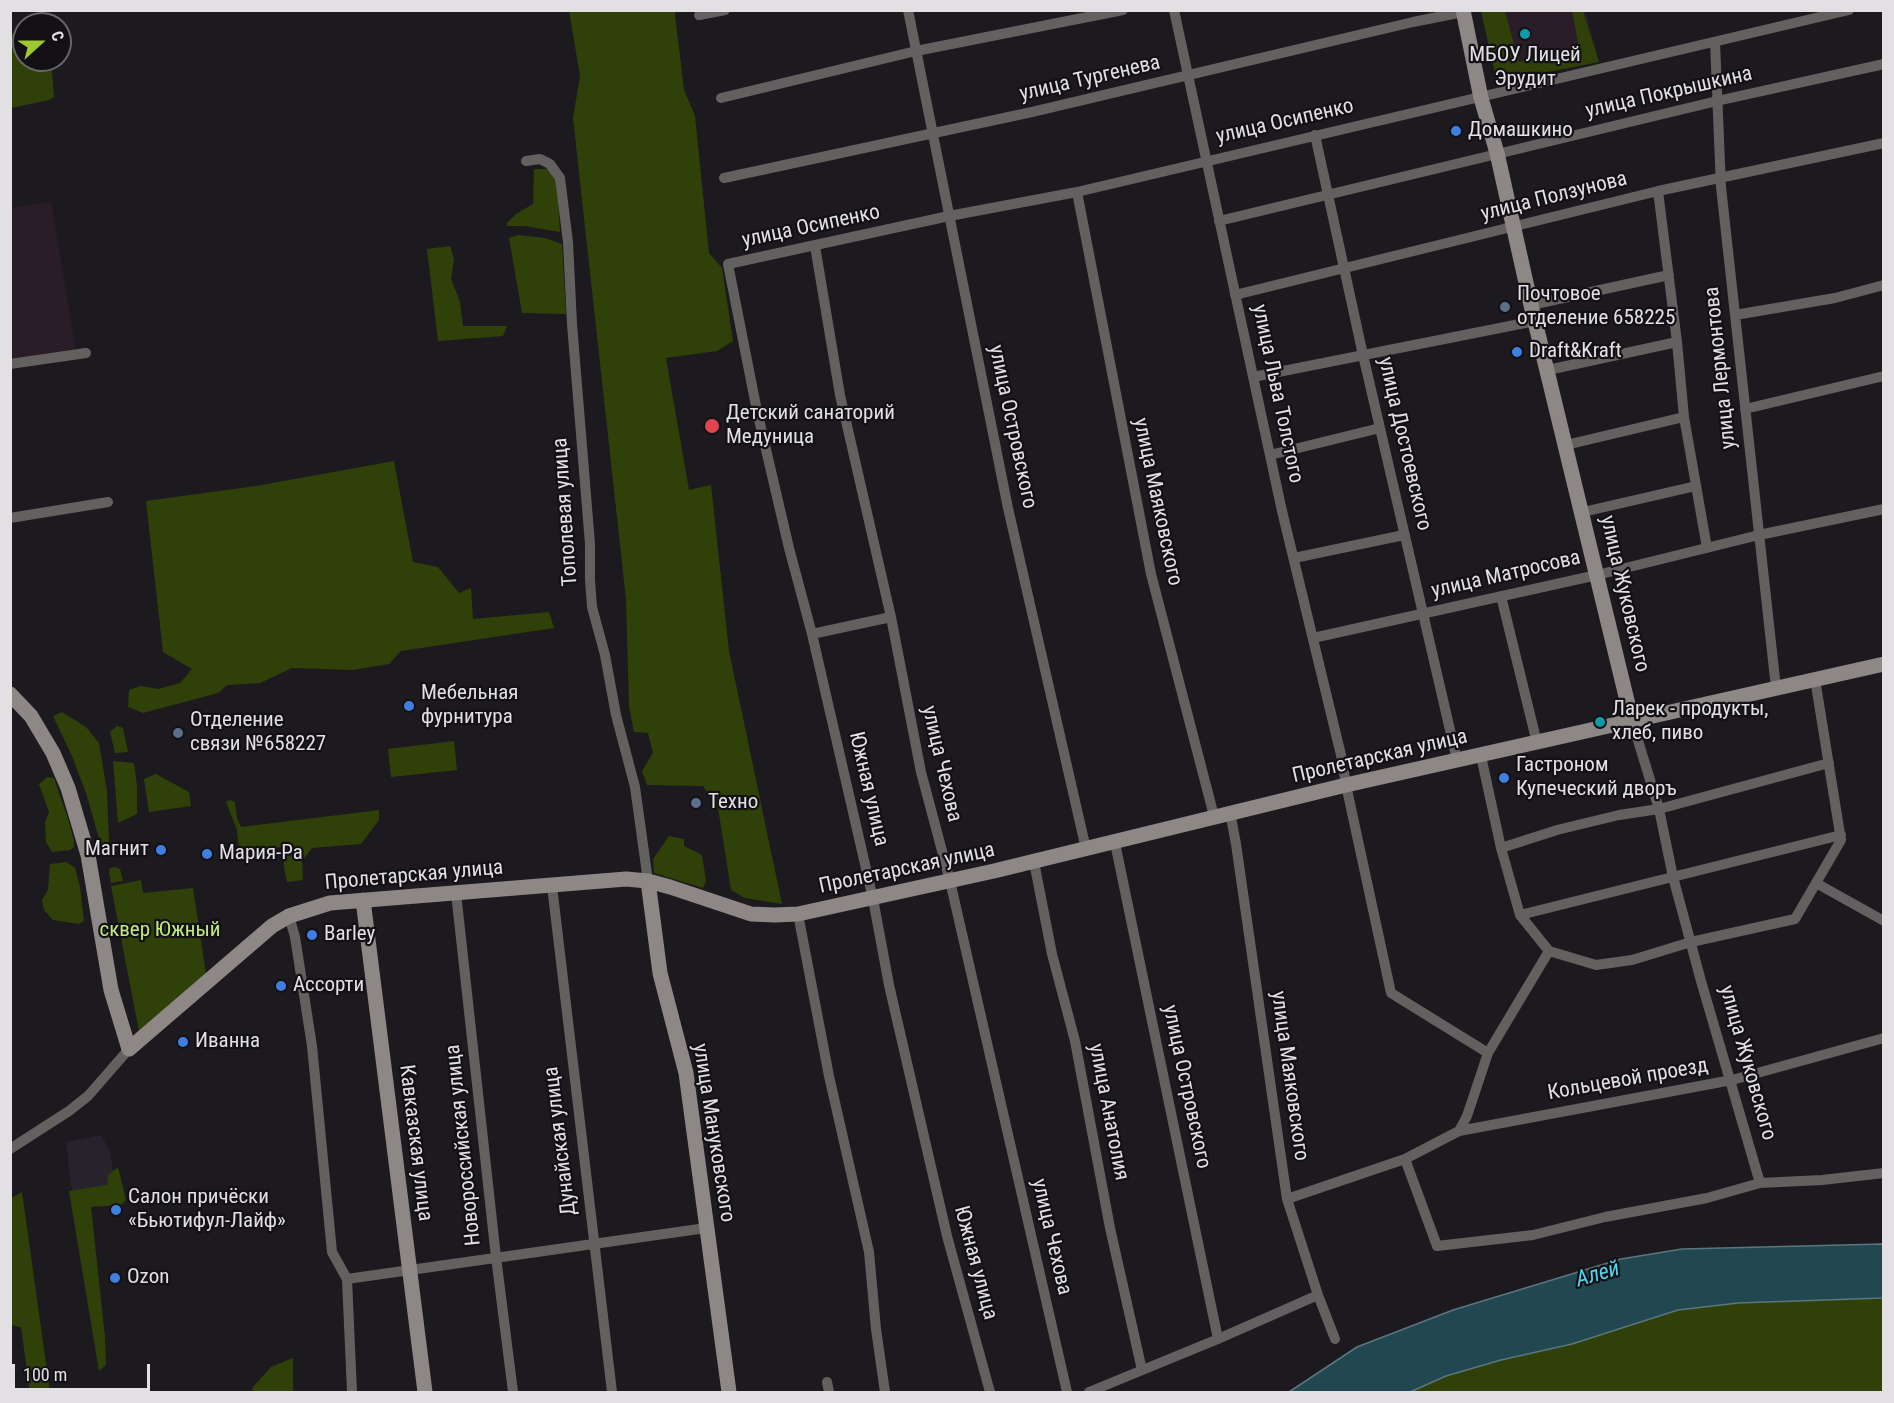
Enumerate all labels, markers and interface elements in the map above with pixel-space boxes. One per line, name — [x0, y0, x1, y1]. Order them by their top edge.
north arrow — [12, 12, 72, 72]
marker: МБОУ Лицей Эрудит — [1518, 27, 1532, 41]
text: С — [47, 28, 68, 44]
place label: МБОУ Лицей Эрудит — [1469, 43, 1581, 93]
street label: улица Тургенева — [1017, 51, 1163, 107]
street label: улица Покрышкина — [1583, 62, 1755, 124]
street label: улица Осипенко — [1214, 94, 1356, 150]
place label: Домашкино — [1468, 118, 1573, 144]
marker: Домашкино — [1449, 124, 1463, 138]
street label: улица Ползунова — [1478, 167, 1630, 227]
street label: улица Осипенко — [740, 200, 882, 254]
place label: Почтовое отделение 658225 — [1517, 282, 1675, 332]
street label: улица Лермонтова — [1700, 286, 1742, 450]
marker: Почтовое отделение 658225 — [1498, 300, 1512, 314]
street label: улица Льва Толстого — [1246, 302, 1308, 486]
place label: Draft&Kraft — [1529, 339, 1622, 365]
street label: улица Островского — [982, 343, 1042, 511]
marker: Draft&Kraft — [1510, 345, 1524, 359]
street label: улица Достоевского — [1372, 355, 1436, 533]
place label: Детский санаторий Медуница — [726, 401, 895, 451]
street label: улица Маяковского — [1127, 416, 1187, 588]
marker: Детский санаторий Медуница — [703, 417, 721, 435]
street label: Тополевая улица — [548, 437, 584, 587]
street label: улица Жуковского — [1594, 513, 1654, 675]
street label: улица Матросова — [1429, 546, 1583, 604]
place label: Мебельная фурнитура — [421, 681, 518, 731]
place label: Ларек - продукты, хлеб, пиво — [1612, 697, 1768, 747]
marker: Мебельная фурнитура — [402, 699, 416, 713]
street label: улица Чехова — [915, 704, 967, 824]
place label: Отделение связи №658227 — [190, 708, 326, 758]
marker: Ларек - продукты, хлеб, пиво — [1593, 715, 1607, 729]
street label: Пролетарская улица — [1290, 725, 1470, 789]
marker: Отделение связи №658227 — [171, 726, 185, 740]
street label: Южная улица — [843, 729, 893, 849]
place label: Гастроном Купеческий дворъ — [1516, 753, 1677, 803]
marker: Гастроном Купеческий дворъ — [1497, 771, 1511, 785]
place label: Техно — [708, 790, 758, 816]
marker: Техно — [689, 796, 703, 810]
place label: Магнит — [85, 837, 149, 863]
street label: Пролетарская улица — [817, 838, 997, 900]
place label: Мария-Ра — [219, 841, 303, 867]
marker: Магнит — [154, 843, 168, 857]
marker: Мария-Ра — [200, 847, 214, 861]
street label: Пролетарская улица — [324, 856, 504, 896]
park label: сквер Южный — [99, 918, 221, 944]
place label: Barley — [324, 922, 375, 948]
marker: Barley — [305, 928, 319, 942]
place label: Ассорти — [293, 973, 364, 999]
marker: Ассорти — [274, 979, 288, 993]
street label: улица Жуковского — [1713, 983, 1781, 1143]
street label: улица Маяковского — [1265, 990, 1313, 1162]
street label: улица Островского — [1156, 1003, 1216, 1171]
place label: Иванна — [195, 1029, 260, 1055]
marker: Иванна — [176, 1035, 190, 1049]
street label: улица Мануковского — [686, 1042, 740, 1224]
street label: улица Анатолия — [1082, 1042, 1134, 1182]
street label: Новороссийская улица — [441, 1043, 487, 1247]
street label: Кольцевой проезд — [1546, 1054, 1710, 1106]
street label: Кавказская улица — [393, 1063, 437, 1223]
street label: Дунайская улица — [539, 1065, 583, 1217]
street label: улица Чехова — [1025, 1177, 1077, 1297]
place label: Салон причёски «Бьютифул-Лайф» — [128, 1185, 286, 1235]
marker: Салон причёски «Бьютифул-Лайф» — [109, 1203, 123, 1217]
street label: Южная улица — [948, 1203, 1002, 1323]
water label: Алей — [1573, 1256, 1623, 1294]
place label: Ozon — [127, 1265, 169, 1291]
marker: Ozon — [108, 1271, 122, 1285]
scale bar — [15, 1352, 153, 1390]
text: 100 m — [23, 1364, 67, 1385]

